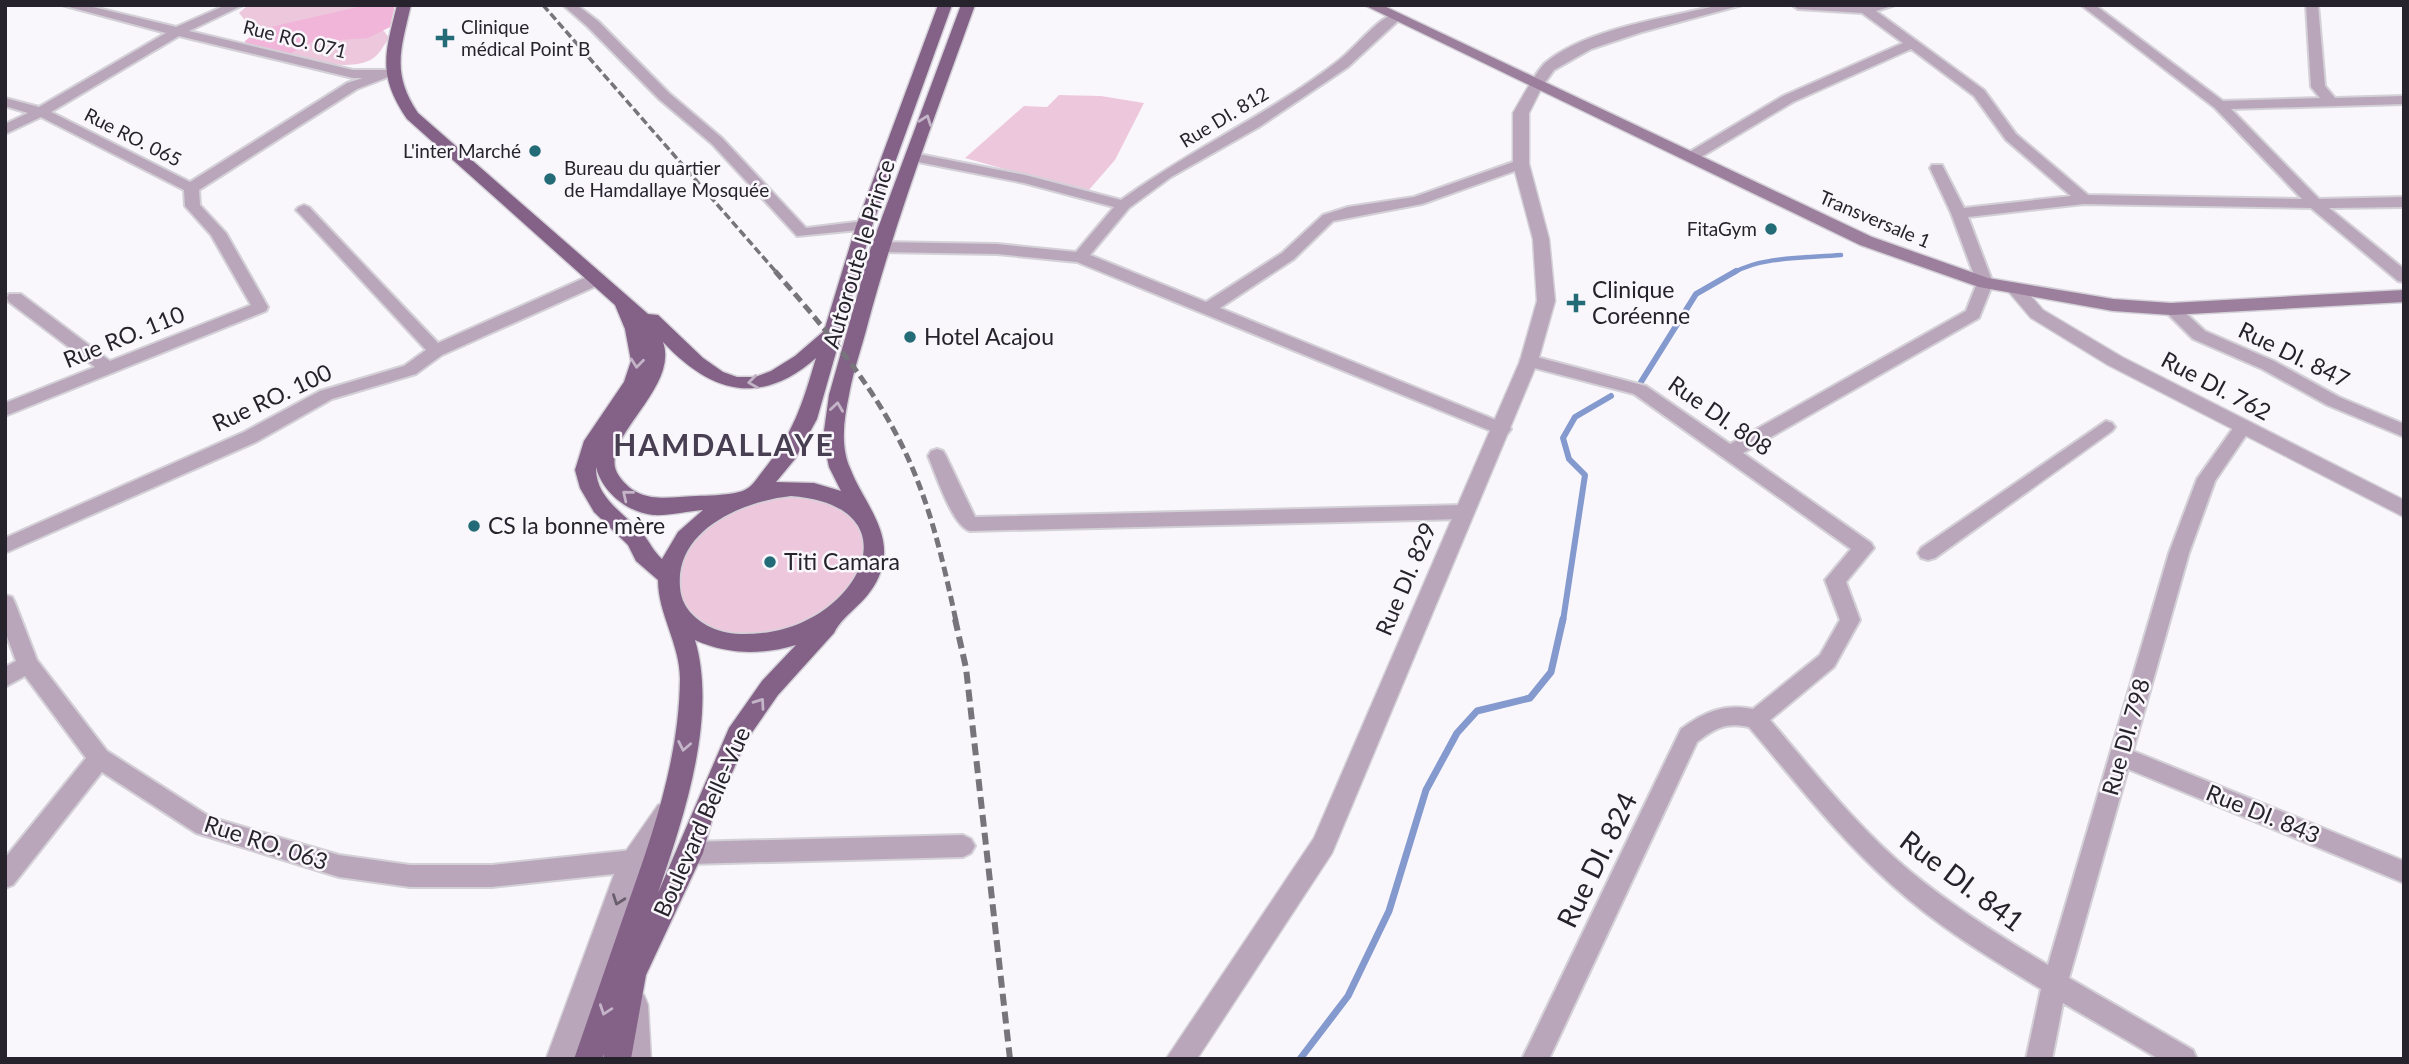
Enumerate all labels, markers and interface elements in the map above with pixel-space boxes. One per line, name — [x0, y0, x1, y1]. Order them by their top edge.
street label: Rue RO. 071 — [241, 15, 349, 62]
place label: Clinique médical Point B — [461, 15, 590, 60]
marker: Clinique médical Point B — [435, 28, 455, 48]
street label: Rue DI. 812 — [1175, 81, 1272, 152]
street label: Rue RO. 065 — [81, 102, 186, 171]
one-way arrow — [918, 115, 932, 127]
place label: L'inter Marché — [403, 139, 521, 162]
marker: L'inter Marché — [527, 143, 543, 159]
place label: Bureau du quartier de Hamdallaye Mosquée — [564, 156, 769, 201]
street label: Autoroute le Prince — [816, 156, 900, 352]
marker: Bureau du quartier de Hamdallaye Mosquée — [542, 171, 558, 187]
street label: Transversale 1 — [1816, 185, 1934, 252]
place label: FitaGym — [1687, 217, 1757, 240]
marker: FitaGym — [1763, 221, 1779, 237]
place label: Clinique Coréenne — [1592, 275, 1690, 329]
marker: Clinique Coréenne — [1566, 293, 1586, 313]
street label: Rue RO. 110 — [59, 299, 188, 373]
street label: Rue DI. 847 — [2234, 315, 2355, 393]
place label: Hotel Acajou — [924, 322, 1054, 350]
marker: Hotel Acajou — [902, 329, 918, 345]
street label: Rue DI. 762 — [2157, 345, 2276, 426]
street label: Rue RO. 100 — [208, 357, 336, 437]
one-way arrow — [629, 357, 644, 369]
street label: Rue DI. 808 — [1663, 369, 1778, 461]
one-way arrow — [747, 375, 759, 390]
one-way arrow — [830, 401, 845, 413]
district label: HAMDALLAYE — [613, 426, 835, 462]
one-way arrow — [622, 490, 635, 503]
place label: CS la bonne mère — [488, 511, 665, 539]
marker: CS la bonne mère — [466, 518, 482, 534]
street label: Rue DI. 829 — [1369, 518, 1441, 639]
place label: Titi Camara — [784, 547, 900, 575]
marker: Titi Camara — [762, 554, 778, 570]
street label: Rue DI. 798 — [2095, 675, 2155, 798]
one-way arrow — [752, 698, 764, 711]
street label: Boulevard Belle-Vue — [647, 722, 755, 921]
one-way arrow — [678, 740, 693, 752]
street label: Rue DI. 843 — [2202, 778, 2324, 849]
street label: Rue DI. 824 — [1549, 786, 1643, 933]
street label: Rue RO. 063 — [201, 809, 332, 875]
street label: Rue DI. 841 — [1894, 823, 2031, 938]
one-way arrow — [612, 894, 626, 906]
one-way arrow — [599, 1003, 613, 1016]

